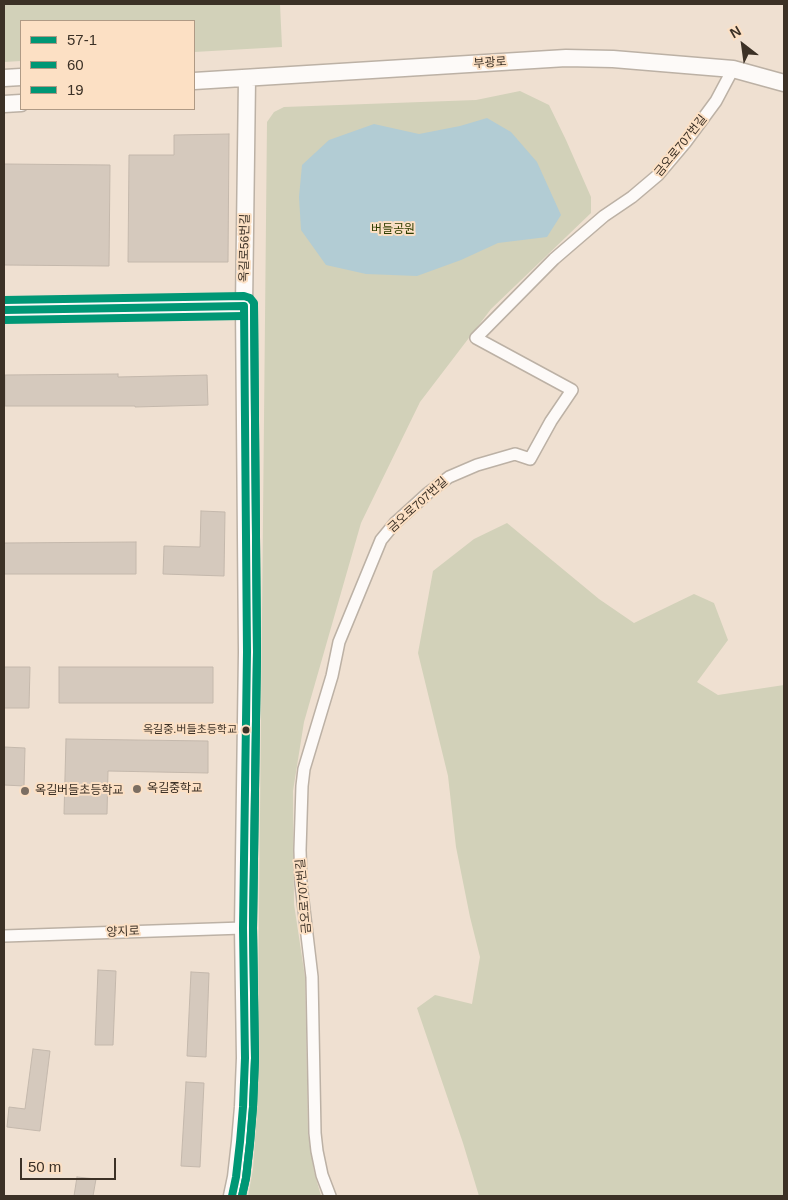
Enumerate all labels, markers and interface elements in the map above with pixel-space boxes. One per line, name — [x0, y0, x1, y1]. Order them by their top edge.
legend — [20, 20, 195, 110]
north arrow — [718, 20, 768, 70]
text: N — [727, 23, 744, 41]
text: 57-1 — [67, 31, 97, 48]
street label: 부광로 — [473, 55, 507, 71]
text: 60 — [67, 56, 84, 73]
text: 19 — [67, 81, 84, 98]
street label: 금오로707번길 — [652, 112, 710, 180]
street label: 옥길로56번길 — [237, 214, 253, 282]
park label: 버들공원 — [371, 223, 415, 237]
street label: 금오로707번길 — [385, 474, 451, 536]
place label: 옥길중.버들초등학교 — [143, 723, 237, 737]
marker: 옥길중.버들초등학교 — [241, 725, 251, 735]
place label: 옥길중학교 — [147, 782, 202, 796]
marker: 옥길중학교 — [131, 783, 143, 795]
place label: 옥길버들초등학교 — [35, 784, 123, 798]
marker: 옥길버들초등학교 — [19, 785, 31, 797]
street label: 금오로707번길 — [294, 858, 314, 934]
street label: 양지로 — [106, 924, 140, 940]
scale bar — [22, 1148, 119, 1180]
text: 50 m — [28, 1158, 61, 1175]

